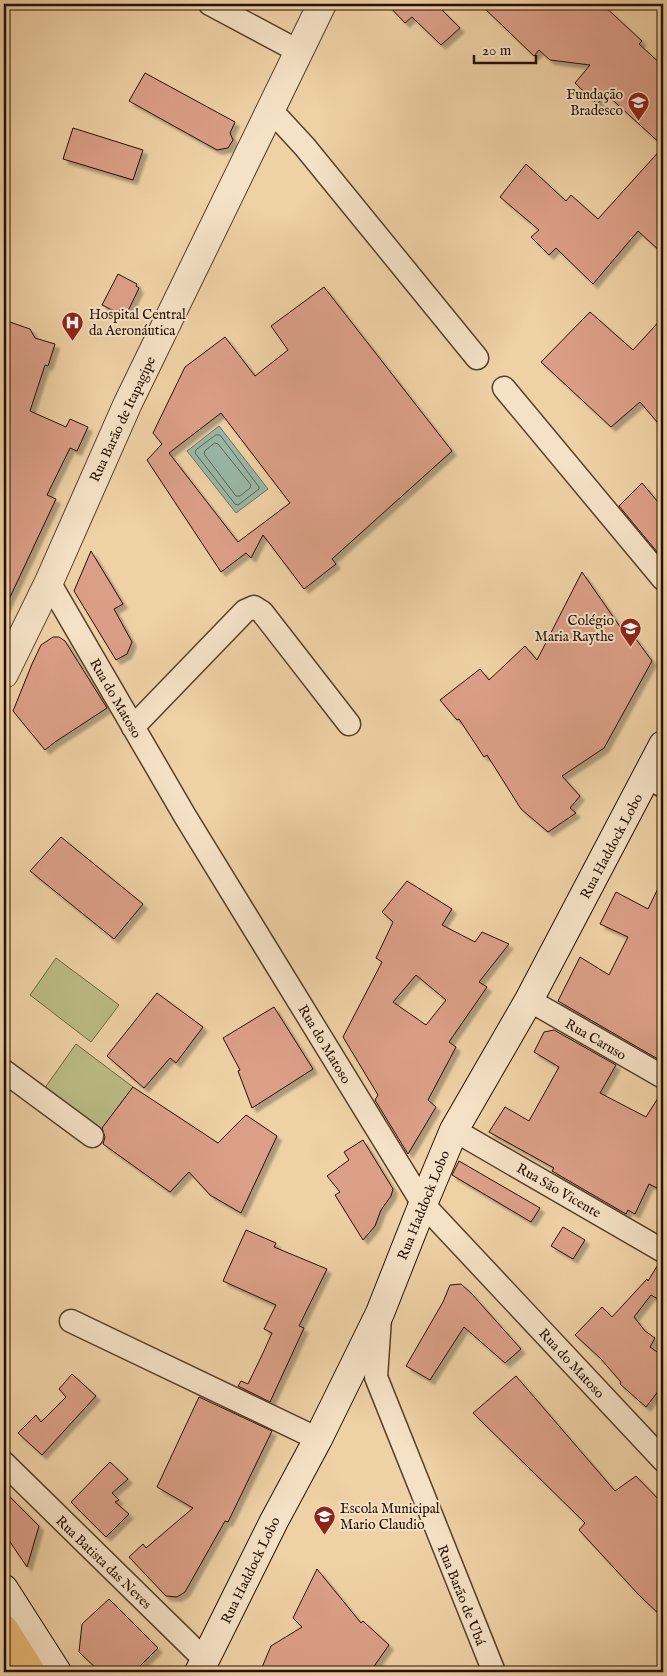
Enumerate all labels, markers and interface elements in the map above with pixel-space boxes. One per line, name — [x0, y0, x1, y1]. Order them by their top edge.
scale bar — [474, 32, 537, 64]
text: 20 m — [482, 41, 512, 60]
place label: Fundação Bradesco — [566, 86, 623, 120]
school or university icon: Fundação Bradesco — [627, 90, 651, 121]
place label: Hospital Central da Aeronáutica — [89, 306, 186, 340]
hospital icon: Hospital Central da Aeronáutica — [61, 310, 85, 341]
street label: Rua Barão de Itapagipe — [86, 353, 160, 485]
place label: Colégio Maria Raythe — [535, 612, 615, 646]
school or university icon: Colégio Maria Raythe — [618, 616, 642, 647]
street label: Rua do Matoso — [85, 655, 145, 742]
street label: Rua Haddock Lobo — [577, 790, 647, 902]
street label: Rua do Matoso — [294, 1002, 355, 1088]
street label: Rua Caruso — [562, 1015, 630, 1065]
street label: Rua Haddock Lobo — [394, 1147, 454, 1263]
street label: Rua São Vicente — [513, 1159, 604, 1223]
street label: Rua do Matoso — [534, 1325, 609, 1403]
place label: Escola Municipal Mario Claudio — [340, 1500, 440, 1534]
school or university icon: Escola Municipal Mario Claudio — [312, 1504, 336, 1535]
street label: Rua Batista das Neves — [51, 1512, 155, 1613]
street label: Rua Haddock Lobo — [217, 1514, 285, 1627]
street label: Rua Barão de Ubá — [433, 1542, 490, 1649]

